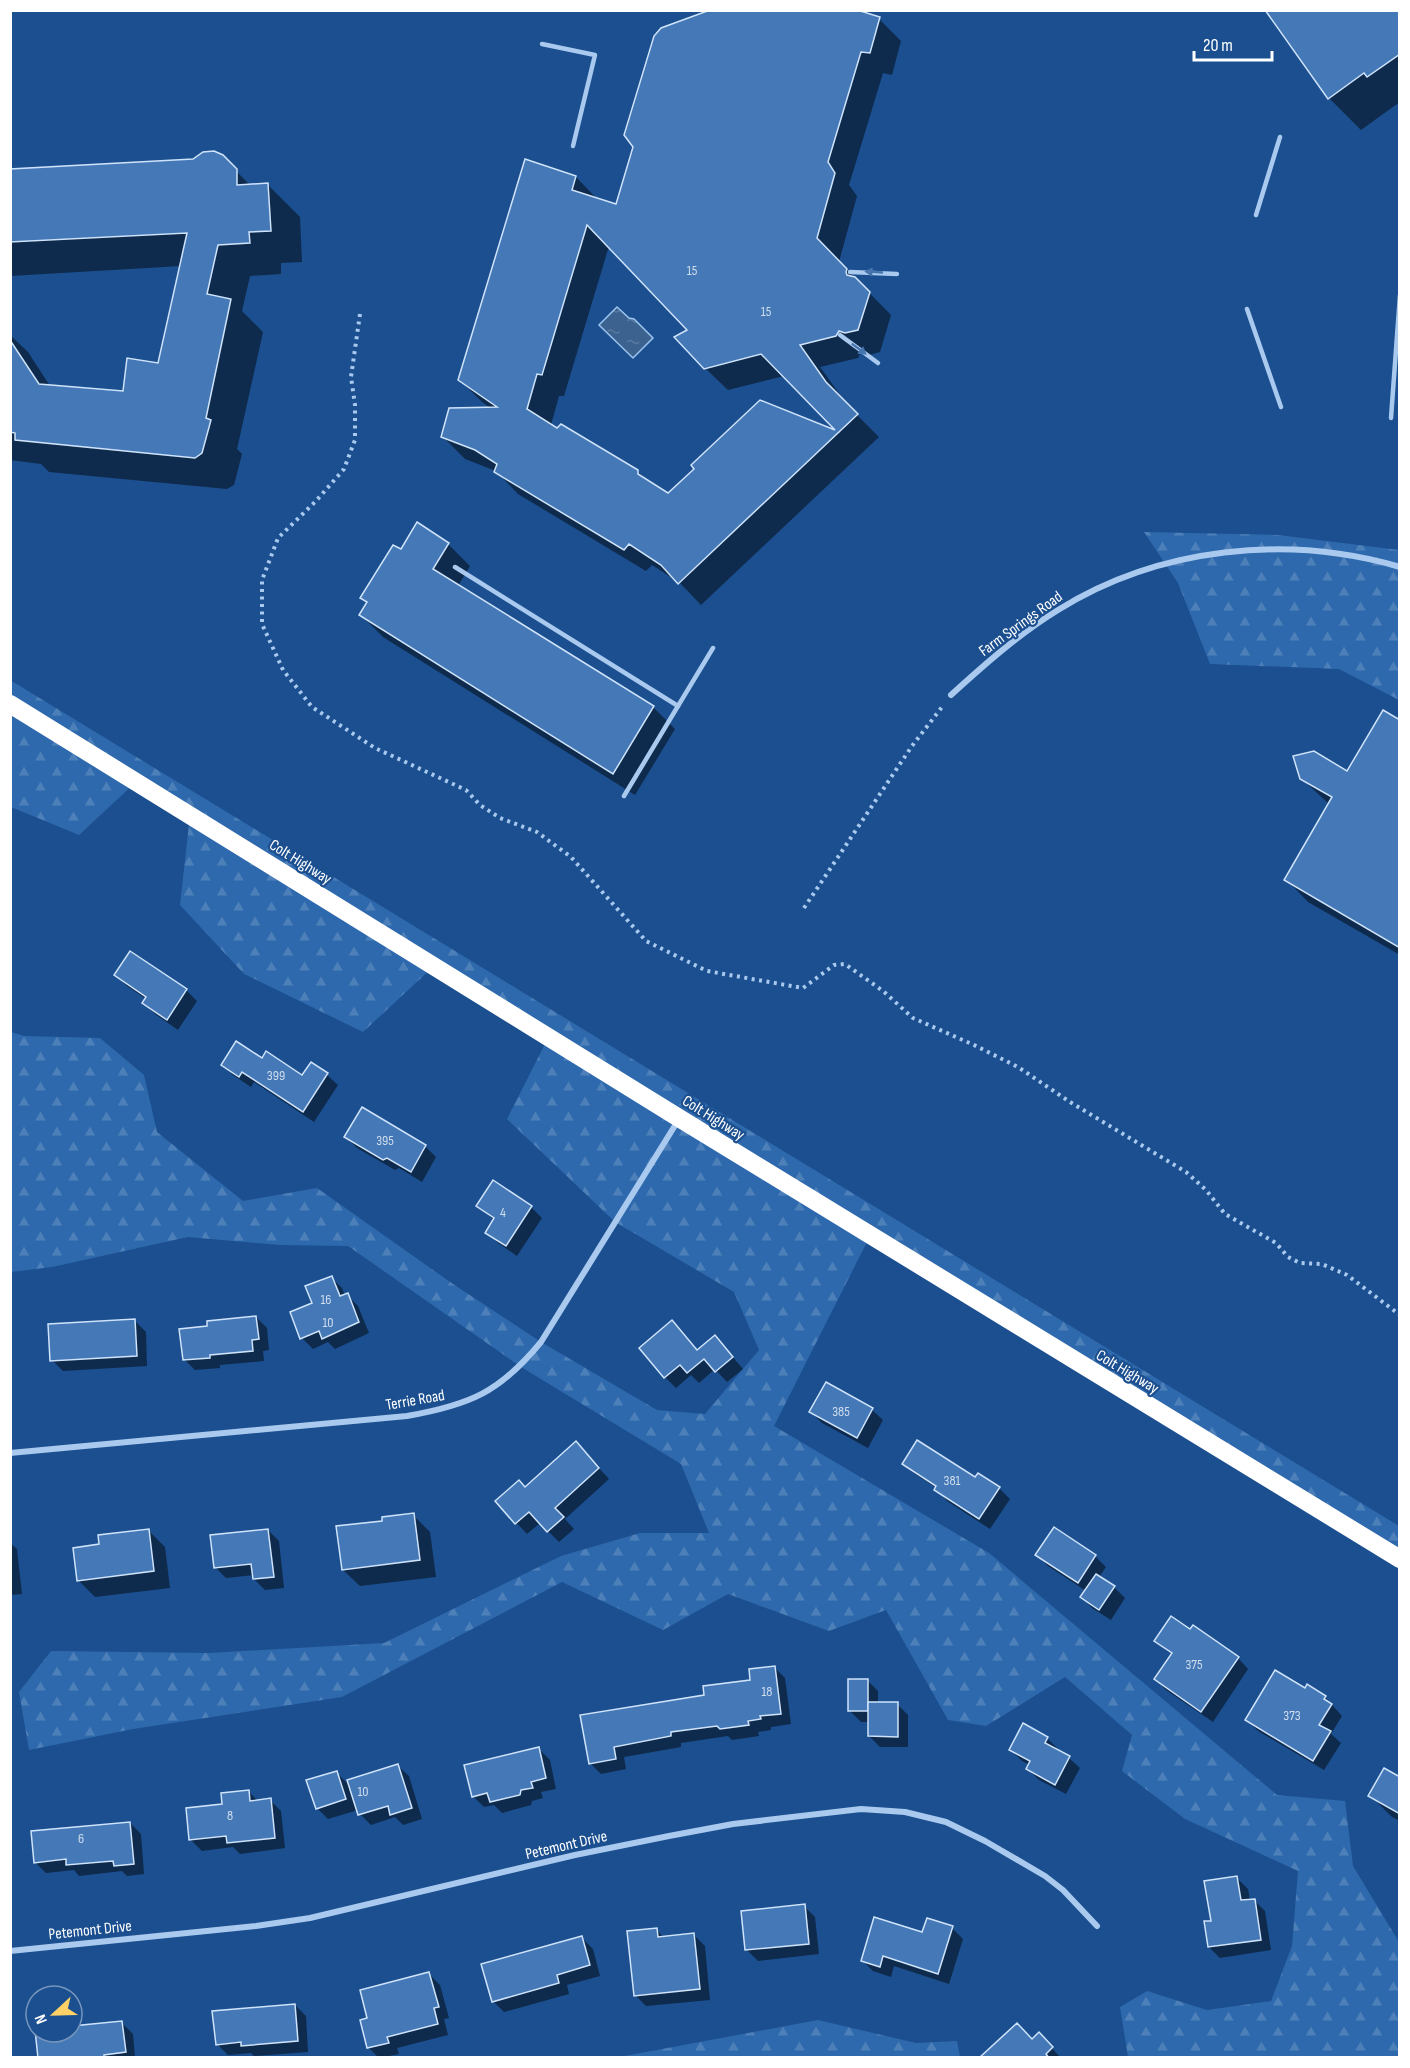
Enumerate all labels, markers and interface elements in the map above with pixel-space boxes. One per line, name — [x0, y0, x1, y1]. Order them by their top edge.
scale bar — [1194, 24, 1272, 62]
text: 20 m — [1203, 35, 1233, 56]
house number: 15 — [687, 262, 698, 279]
one-way arrow — [864, 268, 883, 277]
house number: 15 — [761, 303, 772, 320]
one-way arrow — [851, 343, 867, 355]
street label: Farm Springs Road — [975, 588, 1066, 661]
street label: Colt Highway — [265, 836, 335, 889]
house number: 399 — [267, 1067, 285, 1084]
street label: Colt Highway — [678, 1092, 748, 1145]
house number: 395 — [376, 1132, 394, 1149]
house number: 4 — [500, 1204, 506, 1221]
house number: 16 — [320, 1291, 332, 1308]
house number: 10 — [322, 1314, 334, 1331]
street label: Colt Highway — [1092, 1346, 1162, 1398]
street label: Terrie Road — [384, 1386, 446, 1415]
house number: 385 — [832, 1403, 850, 1420]
house number: 381 — [944, 1472, 961, 1489]
house number: 375 — [1185, 1656, 1203, 1673]
house number: 18 — [761, 1683, 773, 1700]
house number: 373 — [1283, 1707, 1301, 1724]
house number: 10 — [357, 1783, 369, 1800]
house number: 8 — [227, 1807, 233, 1824]
street label: Petemont Drive — [523, 1827, 609, 1864]
house number: 6 — [78, 1830, 84, 1847]
street label: Petemont Drive — [48, 1917, 133, 1944]
north arrow — [24, 1984, 84, 2044]
text: N — [31, 2012, 52, 2027]

